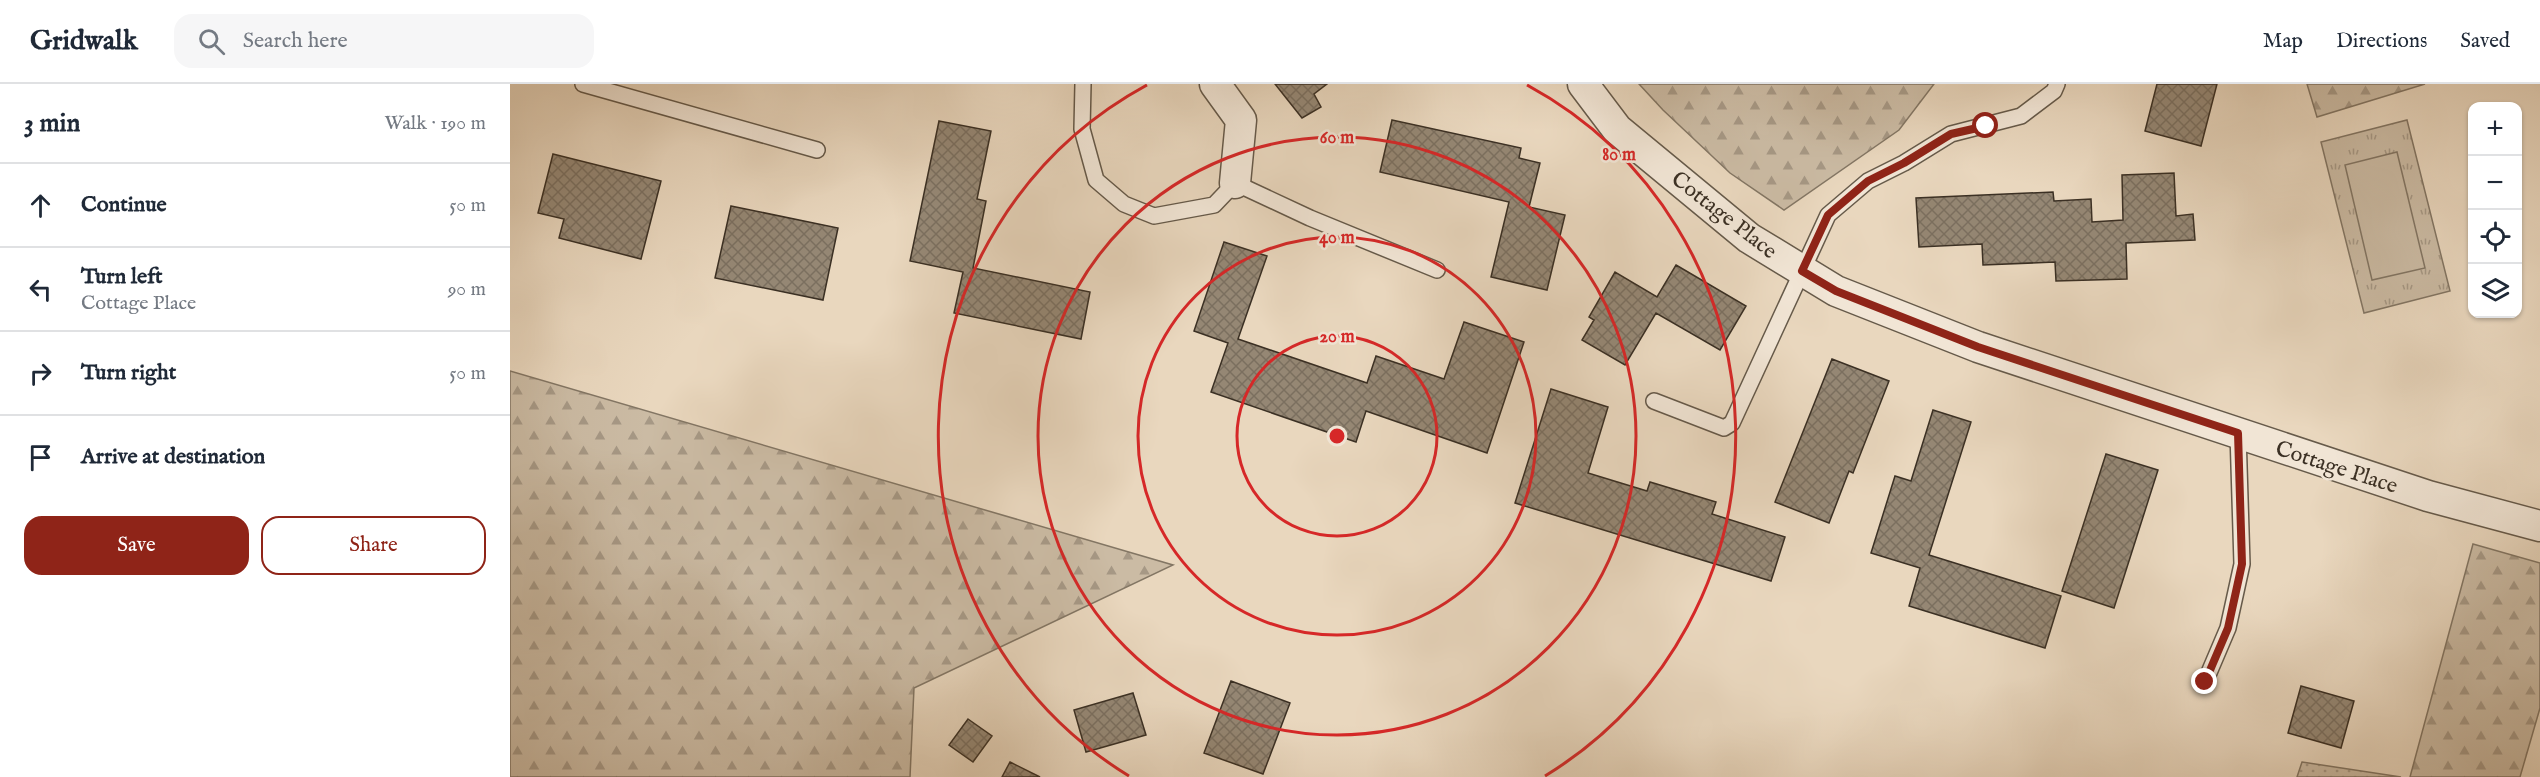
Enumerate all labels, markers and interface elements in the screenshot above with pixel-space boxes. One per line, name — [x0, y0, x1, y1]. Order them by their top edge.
search box — [174, 14, 594, 68]
text: Gridwalk — [30, 24, 138, 59]
icon: search — [195, 25, 228, 58]
text: Search here — [243, 27, 348, 55]
text: Map — [2263, 28, 2303, 55]
text: Directions — [2336, 28, 2427, 55]
text: Saved — [2460, 28, 2510, 55]
map controls — [2468, 102, 2522, 318]
button: + — [2468, 102, 2522, 156]
text: 3 min — [24, 107, 80, 140]
text: Walk · 190 m — [384, 111, 486, 136]
route start — [1972, 112, 1998, 138]
text: 60 m — [1320, 127, 1354, 150]
text: 80 m — [1602, 144, 1636, 167]
button: − — [2468, 156, 2522, 210]
street label: Cottage Place — [1665, 166, 1782, 266]
icon: ahead — [24, 189, 57, 222]
text: Continue — [81, 191, 167, 219]
text: 50 m — [449, 193, 486, 218]
button: locate — [2468, 210, 2522, 264]
text: 40 m — [1319, 227, 1355, 250]
text: Turn left — [81, 263, 163, 291]
button: layers — [2468, 264, 2522, 318]
icon: left — [24, 273, 57, 306]
text: 90 m — [448, 277, 486, 302]
text: Cottage Place — [81, 291, 196, 316]
text: 20 m — [1319, 326, 1355, 349]
icon: right — [24, 357, 57, 390]
text: Turn right — [81, 359, 176, 387]
text: 50 m — [449, 361, 486, 386]
centre of rings — [1327, 426, 1347, 446]
street label: Cottage Place — [2272, 435, 2401, 501]
icon: arrive — [24, 441, 57, 474]
text: Arrive at destination — [81, 443, 265, 471]
button: Save — [24, 516, 249, 575]
button: Share — [261, 516, 486, 575]
route end — [2191, 668, 2217, 694]

